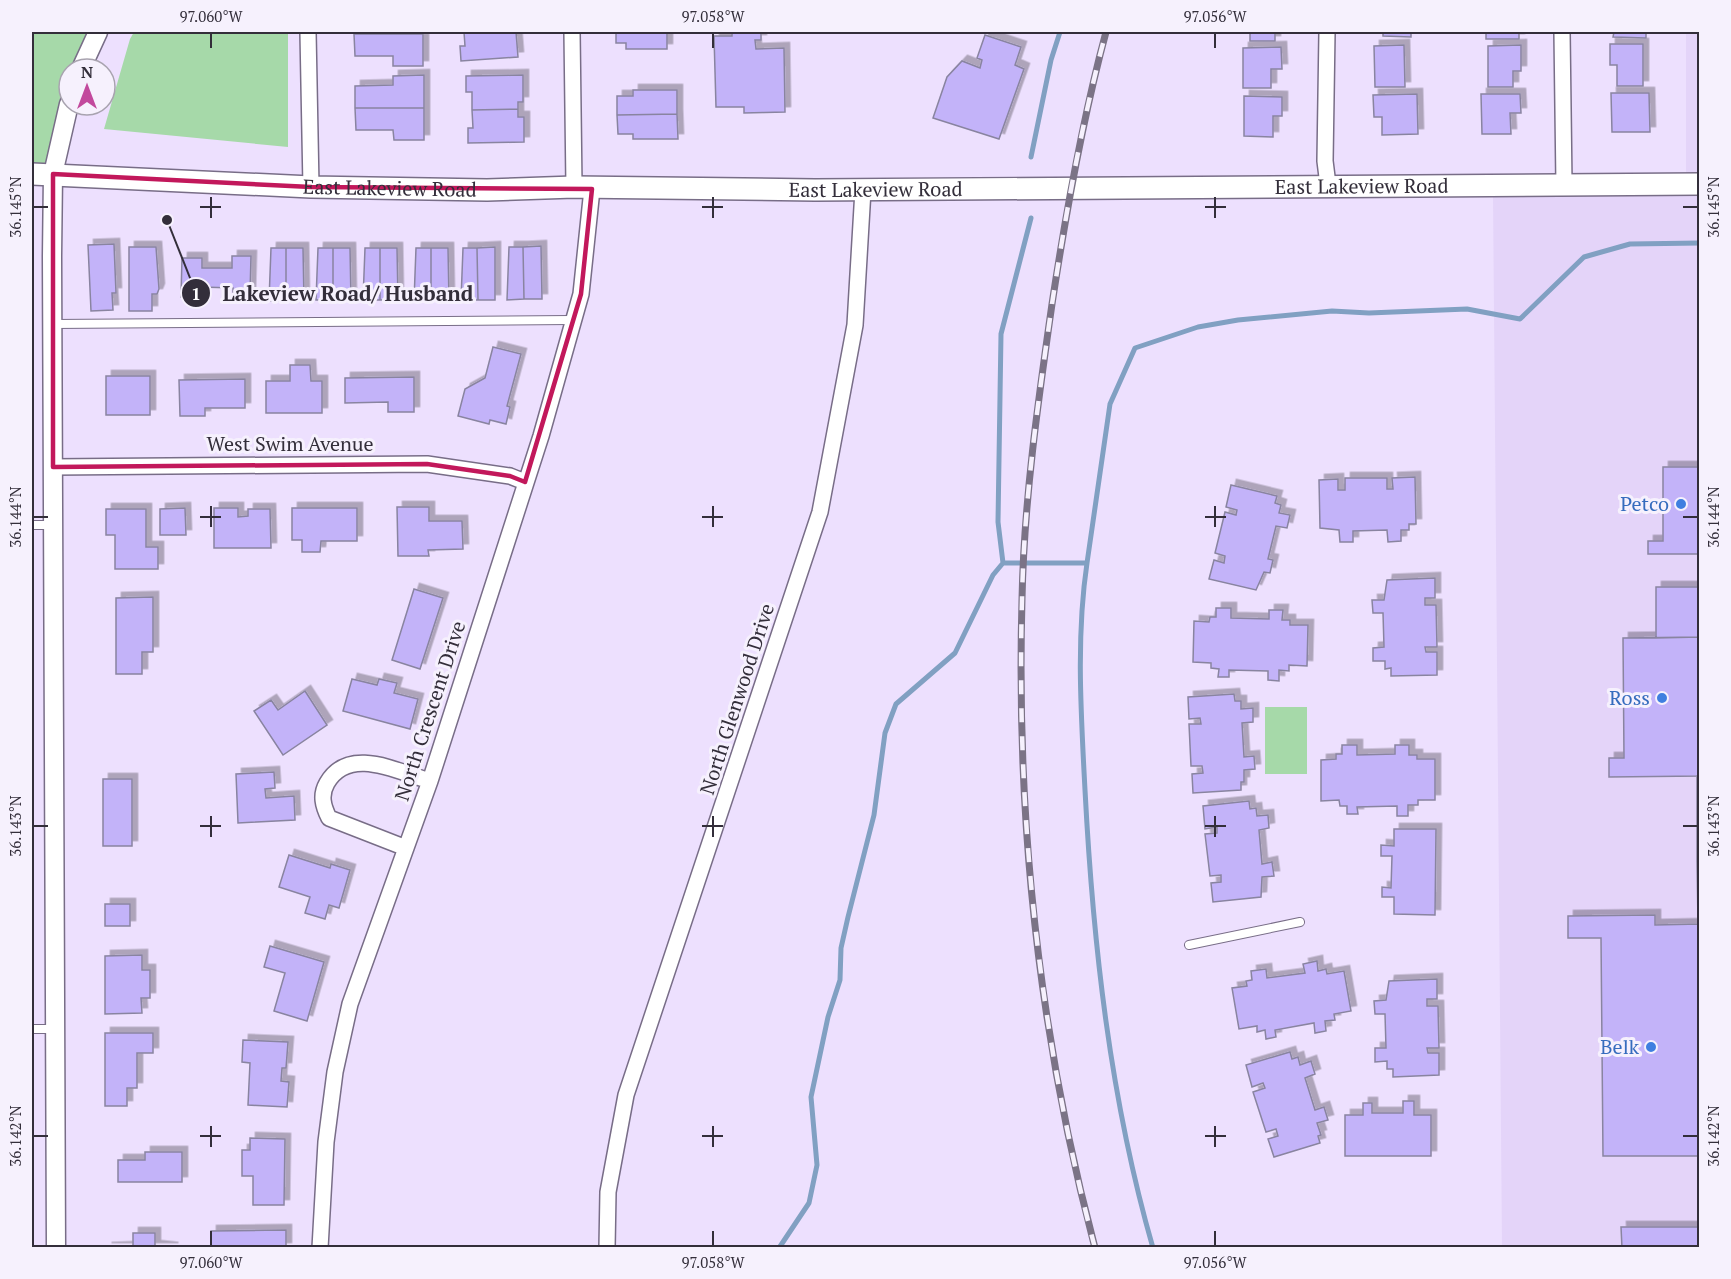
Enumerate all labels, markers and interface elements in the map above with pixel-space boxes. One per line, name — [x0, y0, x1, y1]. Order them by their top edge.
text: 97.060°W — [179, 6, 244, 26]
text: 97.058°W — [681, 6, 746, 26]
text: 97.056°W — [1183, 6, 1248, 26]
north arrow — [57, 57, 117, 117]
text: N — [81, 61, 93, 83]
street label: East Lakeview Road — [1275, 172, 1449, 200]
street label: East Lakeview Road — [302, 173, 477, 203]
street label: East Lakeview Road — [788, 175, 963, 203]
text: 36.145°N — [5, 176, 25, 238]
text: 36.145°N — [1703, 176, 1723, 238]
callout: Lakeview Road/ Husband — [181, 274, 486, 313]
text: Lakeview Road/ Husband — [223, 279, 474, 307]
text: 1 — [191, 281, 201, 305]
street label: West Swim Avenue — [207, 430, 373, 457]
text: 36.144°N — [5, 486, 25, 548]
text: 36.144°N — [1703, 486, 1723, 548]
place label: Petco — [1620, 490, 1669, 517]
marker: Petco — [1674, 497, 1688, 511]
street label: North Glenwood Drive — [693, 600, 780, 798]
street label: North Crescent Drive — [388, 617, 471, 804]
place label: Ross — [1609, 684, 1650, 711]
marker: Ross — [1655, 691, 1669, 705]
text: 36.143°N — [5, 795, 25, 857]
text: 36.143°N — [1703, 795, 1723, 857]
place label: Belk — [1600, 1033, 1640, 1060]
marker: Belk — [1644, 1040, 1658, 1054]
text: 36.142°N — [5, 1105, 25, 1167]
text: 36.142°N — [1703, 1105, 1723, 1167]
text: 97.060°W — [179, 1252, 244, 1272]
text: 97.058°W — [681, 1252, 746, 1272]
text: 97.056°W — [1183, 1252, 1248, 1272]

